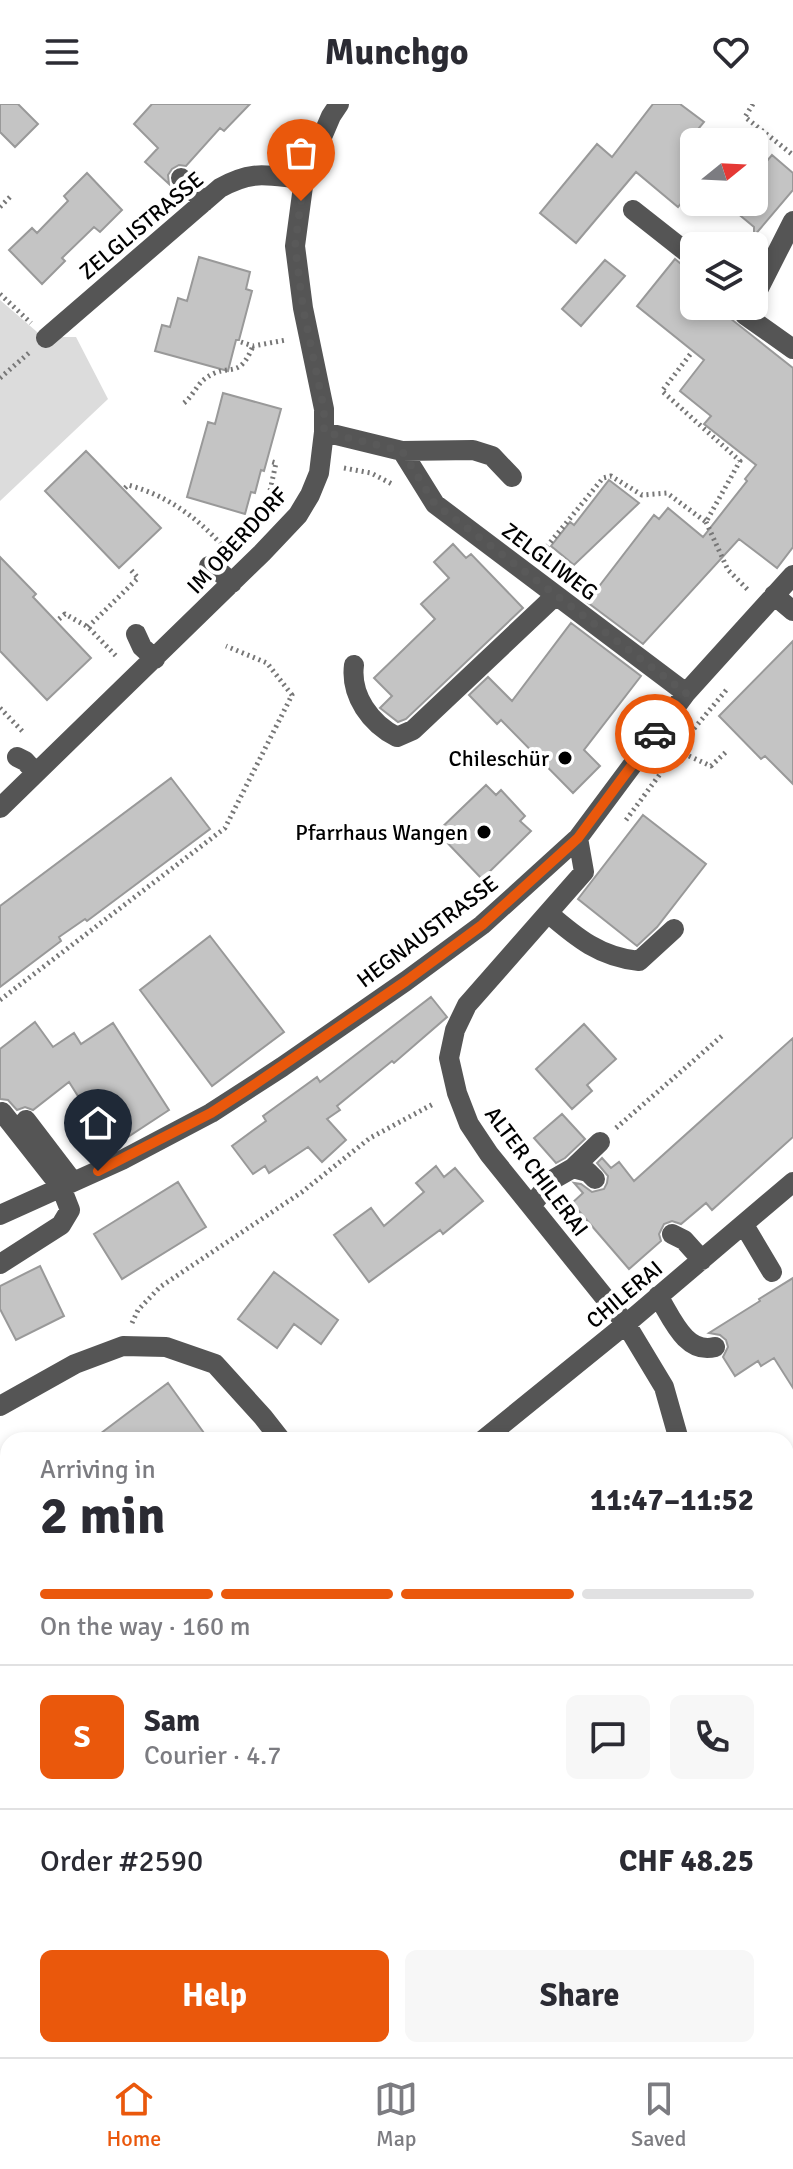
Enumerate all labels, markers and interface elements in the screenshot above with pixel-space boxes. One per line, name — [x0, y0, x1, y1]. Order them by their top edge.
icon: menu — [40, 30, 84, 74]
text: Munchgo — [324, 30, 469, 75]
icon: heart — [709, 30, 753, 74]
pin — [267, 119, 335, 201]
north arrow — [680, 128, 768, 216]
map controls — [680, 128, 768, 320]
icon: bag — [279, 131, 323, 175]
street label: ZELGLISTRASSE — [74, 166, 209, 285]
button: layers — [680, 232, 768, 320]
street label: IM OBERDORF — [181, 481, 294, 599]
street label: ZELGLIWEG — [497, 517, 603, 606]
courier — [615, 694, 695, 774]
icon: car — [633, 712, 677, 756]
place label: Chileschür — [448, 745, 549, 772]
marker: Chileschür — [556, 749, 574, 767]
place label: Pfarrhaus Wangen — [295, 819, 468, 846]
marker: Pfarrhaus Wangen — [475, 823, 493, 841]
street label: HEGNAUSTRASSE — [351, 869, 503, 993]
pin — [64, 1089, 132, 1171]
icon: home — [76, 1101, 120, 1145]
street label: ALTER CHILERAI — [479, 1101, 594, 1241]
street label: CHILERAI — [581, 1255, 668, 1334]
text: Arriving in — [40, 1454, 156, 1486]
text: 11:47–11:52 — [590, 1482, 754, 1519]
text: 2 min — [40, 1484, 166, 1548]
text: On the way · 160 m — [40, 1611, 250, 1643]
button: chat — [566, 1695, 650, 1779]
button: phone — [670, 1695, 754, 1779]
text: Sam — [144, 1703, 200, 1740]
text: S — [74, 1719, 90, 1756]
text: Courier · 4.7 — [144, 1740, 281, 1772]
text: Order #2590 — [40, 1843, 203, 1880]
text: CHF 48.25 — [619, 1843, 754, 1880]
button: Help — [40, 1950, 389, 2042]
button: Share — [405, 1950, 754, 2042]
tab: Home — [106, 2077, 161, 2152]
tab: Map — [374, 2077, 418, 2152]
tab: Saved — [631, 2077, 687, 2152]

